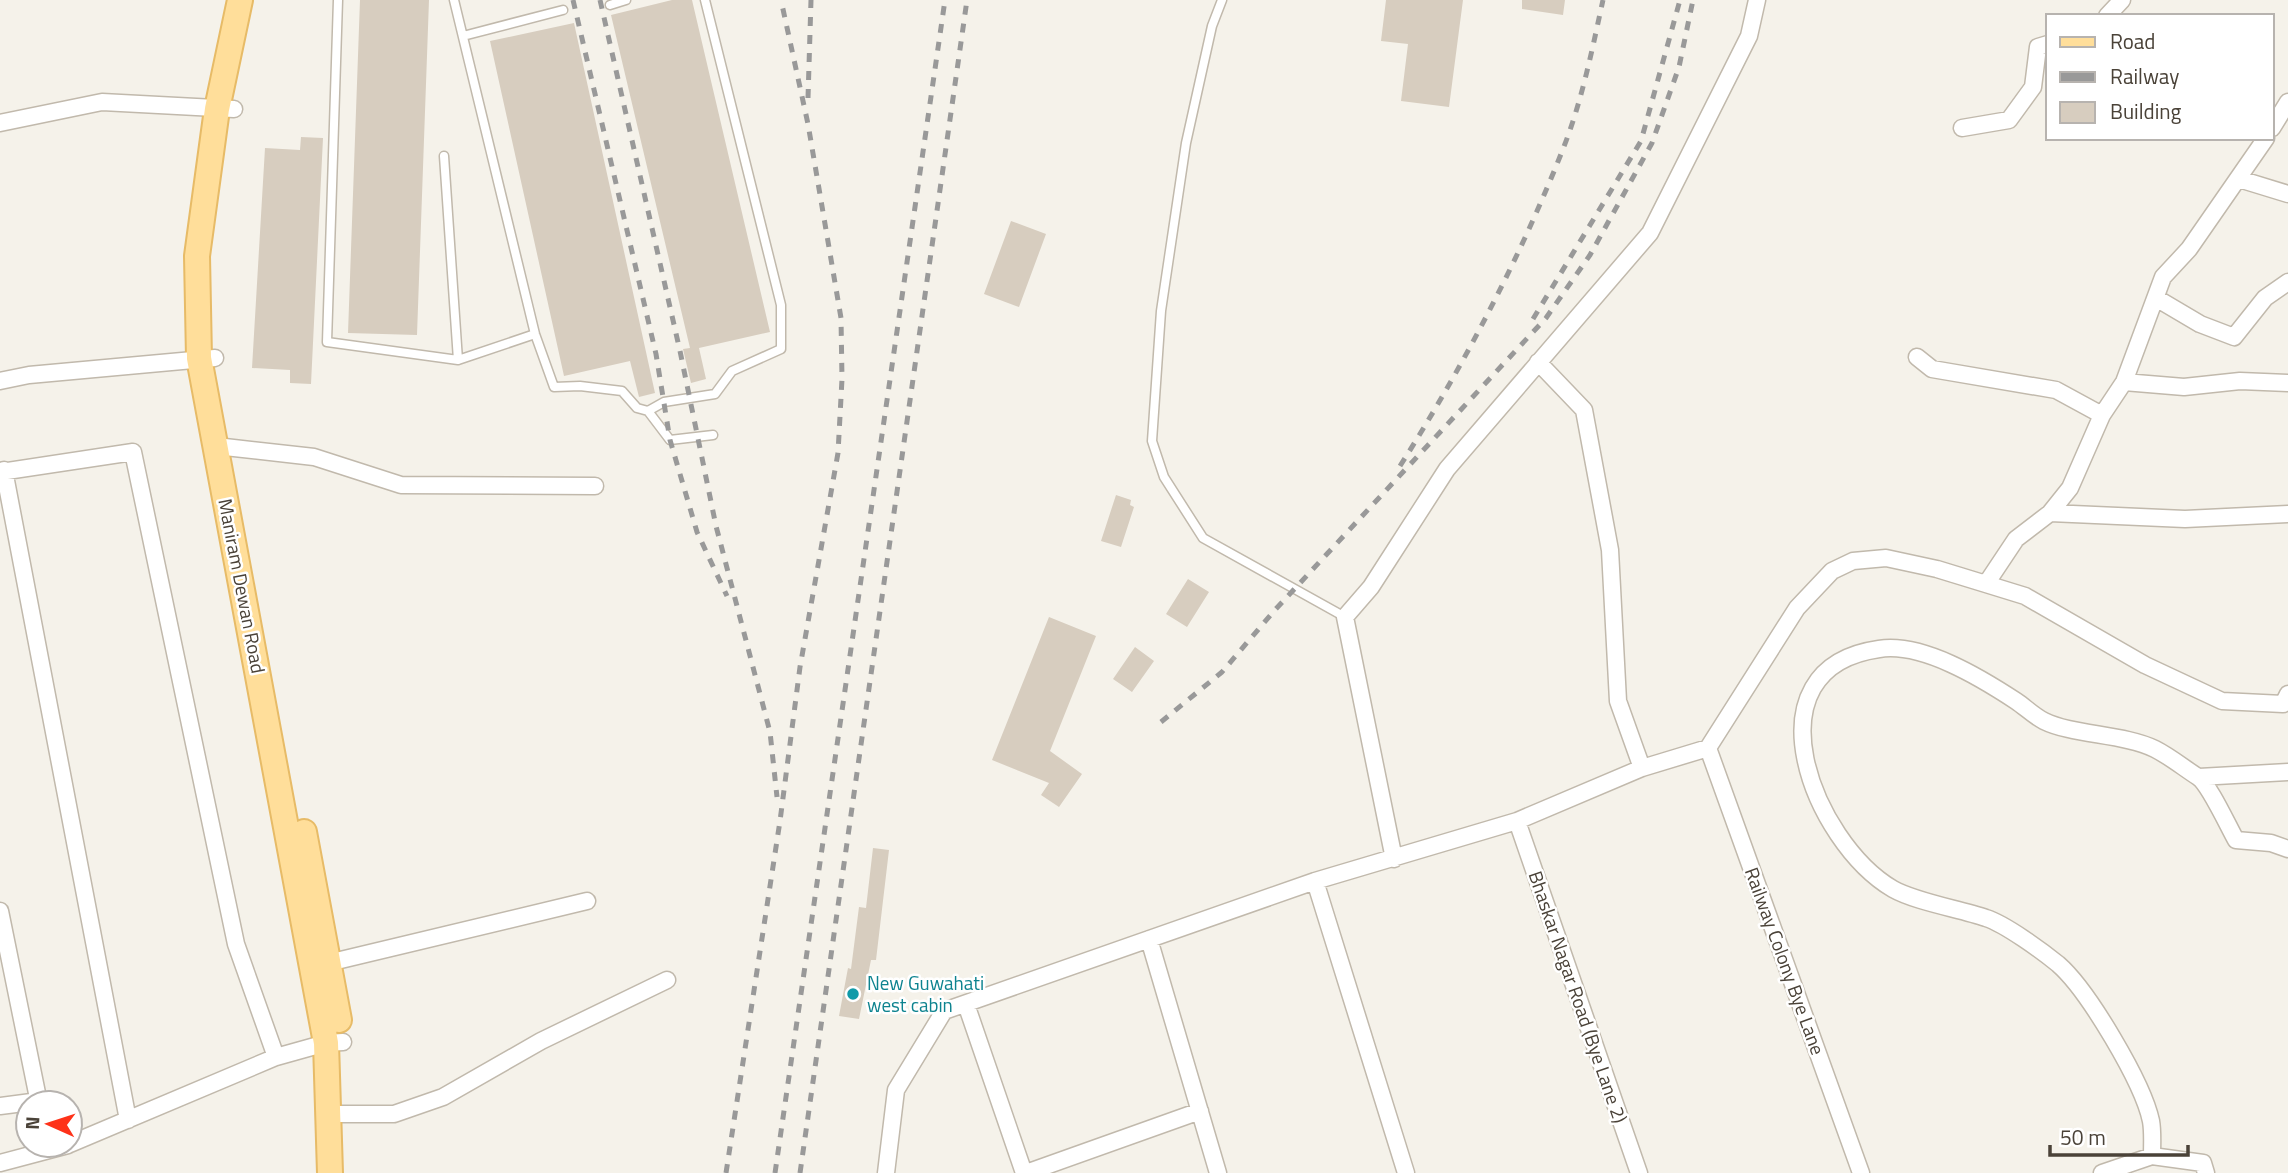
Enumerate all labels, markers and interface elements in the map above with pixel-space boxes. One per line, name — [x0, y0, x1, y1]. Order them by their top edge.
legend — [2046, 14, 2274, 140]
text: Road — [2110, 25, 2155, 57]
text: Railway — [2110, 60, 2179, 92]
text: Building — [2110, 95, 2182, 127]
street label: Maniram Dewan Road — [211, 496, 274, 676]
street label: Railway Colony Bye Lane — [1738, 863, 1833, 1059]
street label: Bhaskar Nagar Road (Bye Lane 2) — [1522, 867, 1635, 1127]
place label: New Guwahati west cabin — [867, 968, 984, 1019]
marker: New Guwahati west cabin — [845, 986, 861, 1002]
north arrow — [14, 1089, 84, 1159]
scale bar — [2050, 1114, 2188, 1158]
text: N — [17, 1116, 46, 1130]
text: 50 m — [2060, 1121, 2106, 1153]

